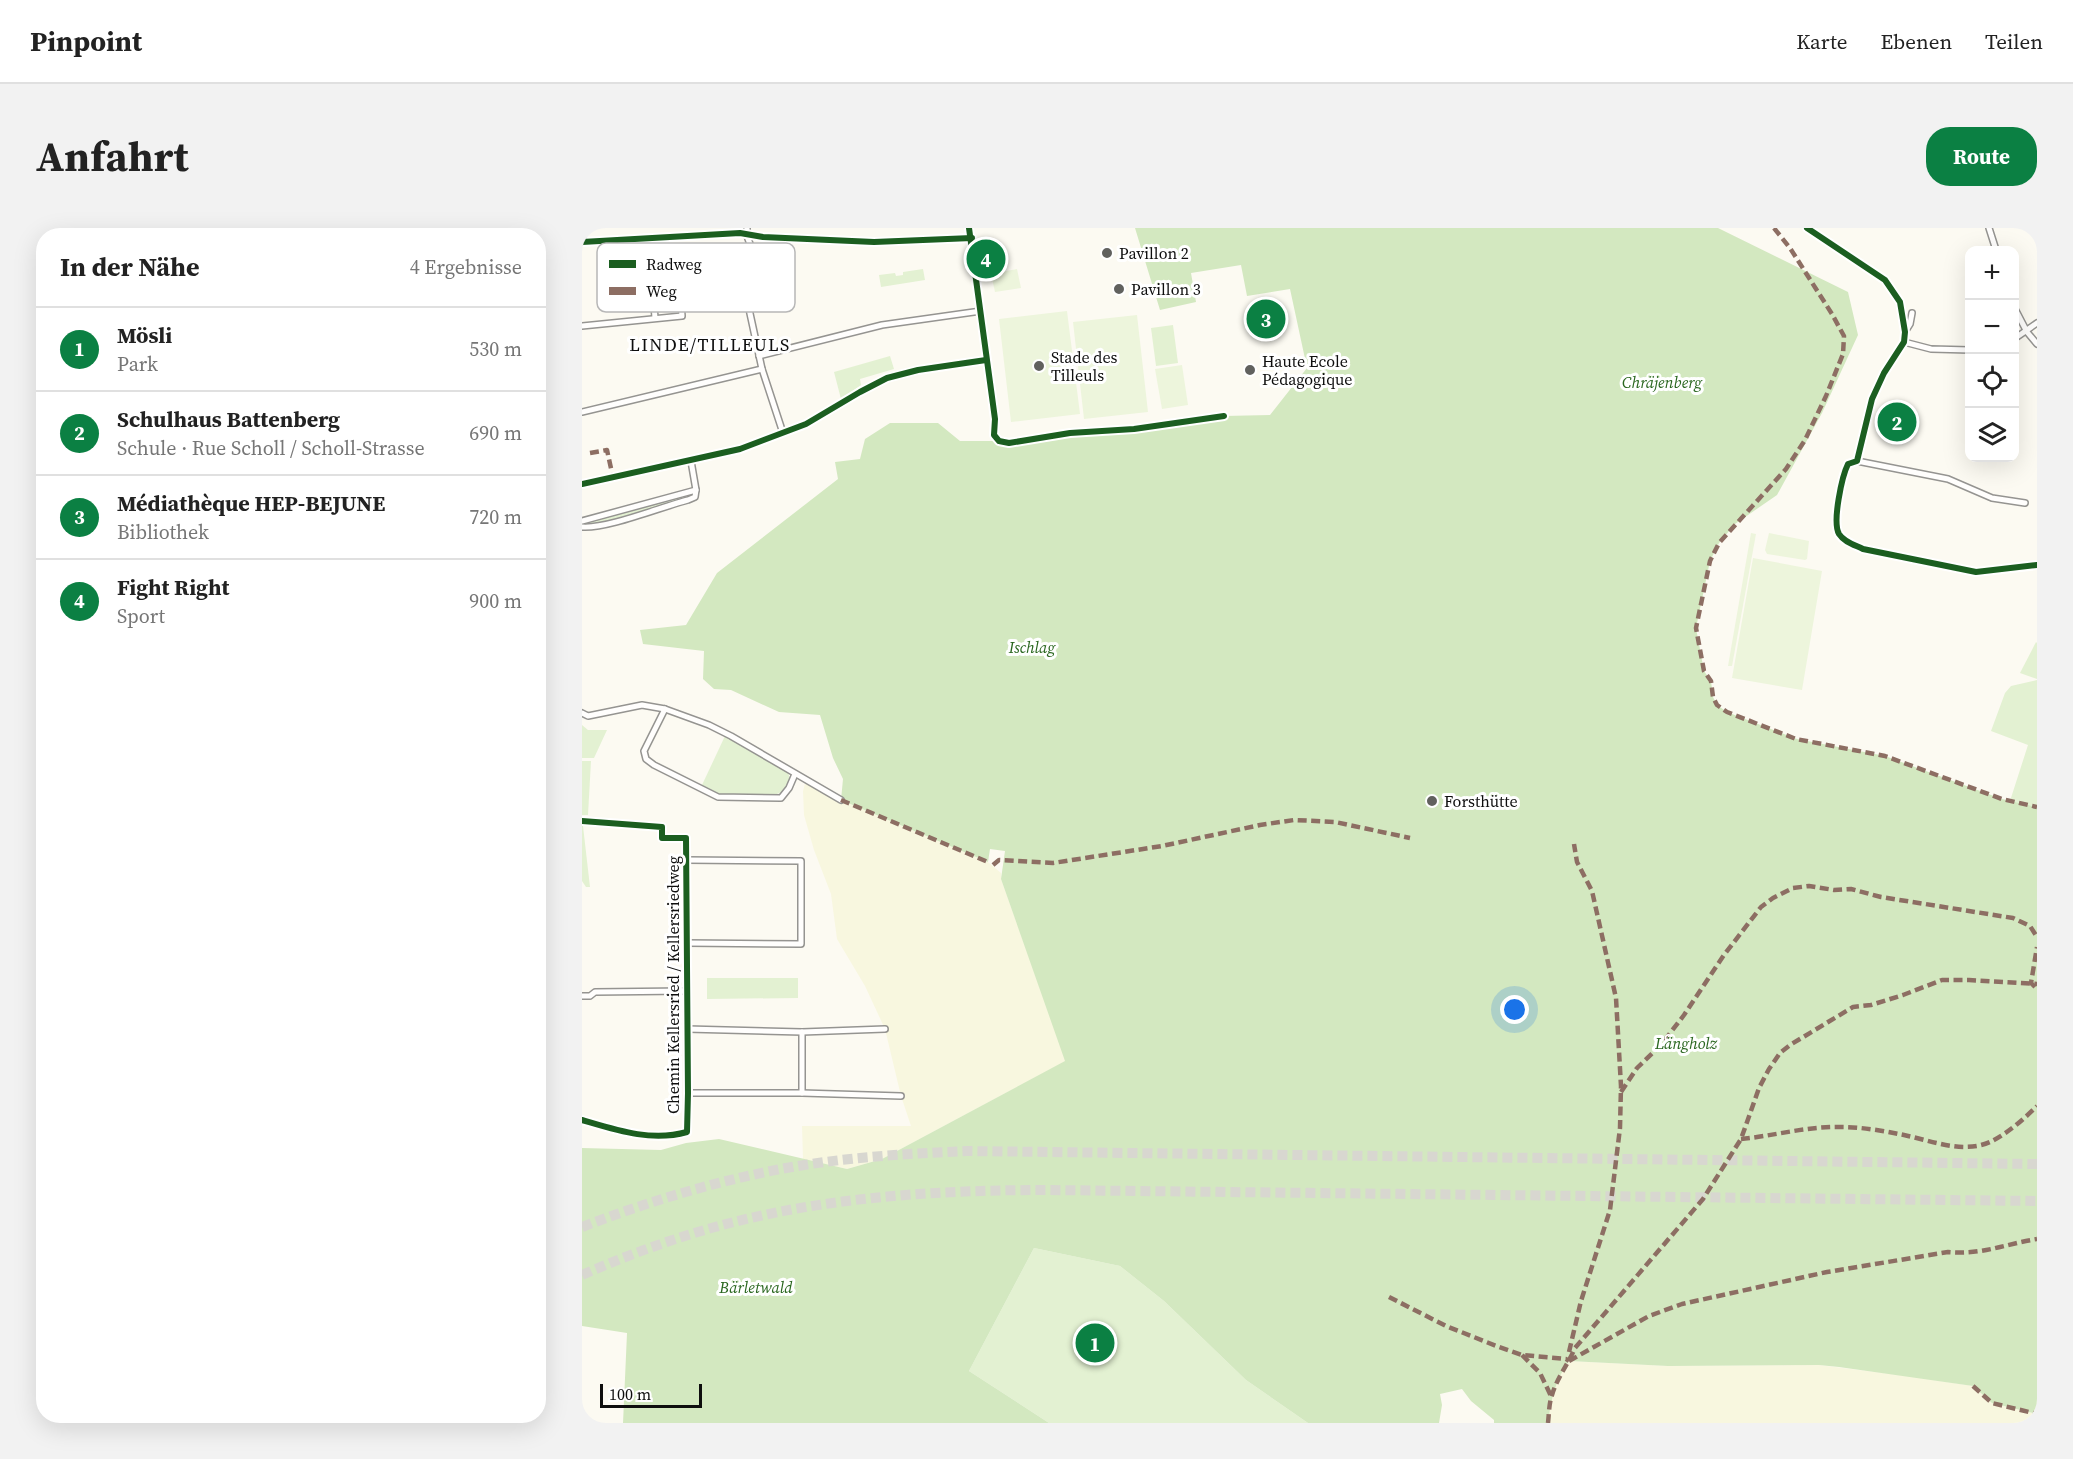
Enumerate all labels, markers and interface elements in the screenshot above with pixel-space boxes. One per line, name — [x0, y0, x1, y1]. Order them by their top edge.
text: Pinpoint — [30, 22, 142, 60]
text: Karte — [1796, 27, 1847, 56]
text: Ebenen — [1880, 27, 1952, 56]
text: Teilen — [1985, 27, 2043, 56]
text: Anfahrt — [36, 127, 188, 185]
button: Route — [1926, 127, 2037, 186]
pin: 4 — [966, 237, 1006, 282]
place label: Pavillon 2 — [1119, 242, 1189, 264]
legend — [597, 243, 795, 312]
marker: Pavillon 2 — [1100, 246, 1114, 260]
map controls — [1965, 246, 2019, 462]
button: + — [1965, 246, 2019, 300]
text: In der Nähe — [60, 249, 200, 285]
text: 4 Ergebnisse — [410, 253, 522, 281]
text: Radweg — [646, 253, 702, 275]
place label: Pavillon 3 — [1131, 278, 1201, 300]
text: Weg — [646, 280, 677, 302]
marker: Pavillon 3 — [1112, 282, 1126, 296]
pin: 3 — [1246, 296, 1286, 341]
button: − — [1965, 300, 2019, 354]
text: Mösli — [117, 320, 172, 350]
district label: LINDE/TILLEULS — [629, 332, 791, 357]
text: 1 — [74, 335, 85, 363]
text: 530 m — [469, 335, 522, 363]
place label: Stade des Tilleuls — [1051, 346, 1118, 386]
text: Park — [117, 350, 158, 378]
place label: Haute Ecole Pédagogique — [1262, 350, 1352, 390]
button: locate — [1965, 354, 2019, 408]
marker: Stade des Tilleuls — [1032, 359, 1046, 373]
marker: Haute Ecole Pédagogique — [1243, 363, 1257, 377]
park label: Chräjenberg — [1622, 371, 1703, 393]
pin: 2 — [1878, 400, 1916, 444]
text: Schulhaus Battenberg — [117, 404, 340, 434]
button: layers — [1965, 408, 2019, 462]
text: 2 — [74, 419, 85, 447]
text: 690 m — [469, 419, 522, 447]
text: Schule · Rue Scholl / Scholl-Strasse — [117, 434, 425, 462]
text: Médiathèque HEP-BEJUNE — [117, 488, 385, 518]
text: 3 — [74, 503, 85, 531]
text: 720 m — [469, 503, 522, 531]
text: Bibliothek — [117, 518, 209, 546]
text: Fight Right — [117, 572, 229, 602]
text: 4 — [74, 587, 85, 615]
text: 900 m — [469, 587, 522, 615]
text: Sport — [117, 602, 165, 630]
park label: Ischlag — [1008, 636, 1056, 658]
place label: Forsthütte — [1444, 790, 1518, 812]
marker: Forsthütte — [1425, 794, 1439, 808]
street label: Chemin Kellersried / Kellersriedweg — [662, 856, 684, 1114]
your location — [1500, 995, 1529, 1024]
park label: Längholz — [1654, 1032, 1718, 1054]
park label: Bärletwald — [718, 1276, 793, 1298]
pin: 1 — [1076, 1320, 1114, 1366]
scale bar — [600, 1381, 702, 1408]
text: 100 m — [609, 1383, 651, 1405]

